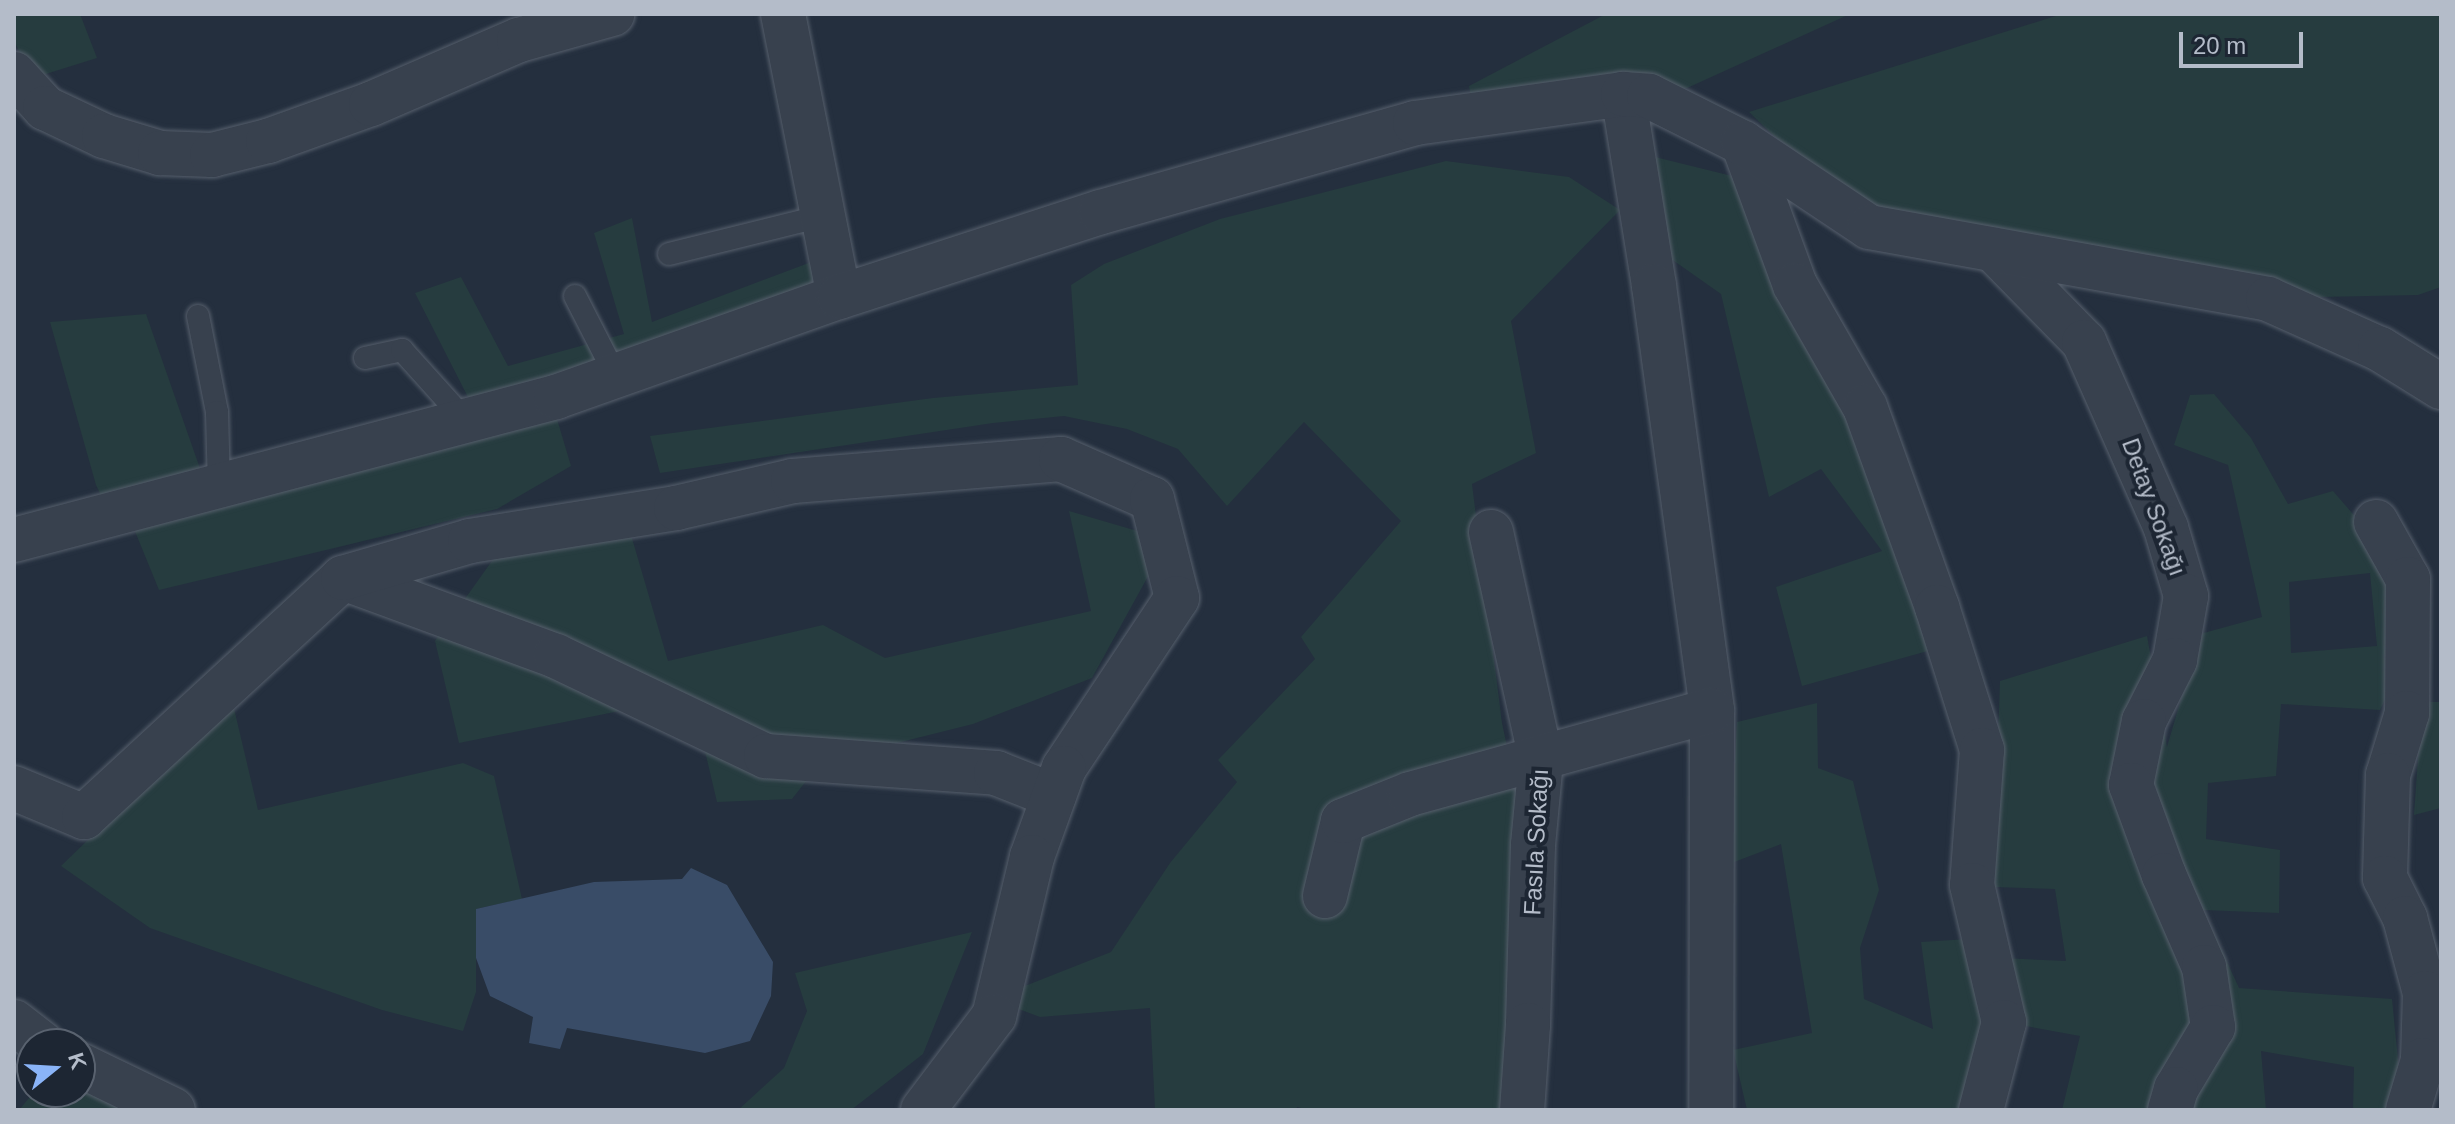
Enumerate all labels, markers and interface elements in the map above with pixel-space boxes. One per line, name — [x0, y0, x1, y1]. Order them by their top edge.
scale bar — [2183, 16, 2307, 66]
text: 20 m — [2193, 32, 2246, 59]
street label: Detay Sokağı — [2116, 434, 2192, 580]
street label: Fasıla Sokağı — [1518, 768, 1554, 916]
north arrow — [16, 1028, 96, 1108]
text: K — [63, 1050, 92, 1072]

